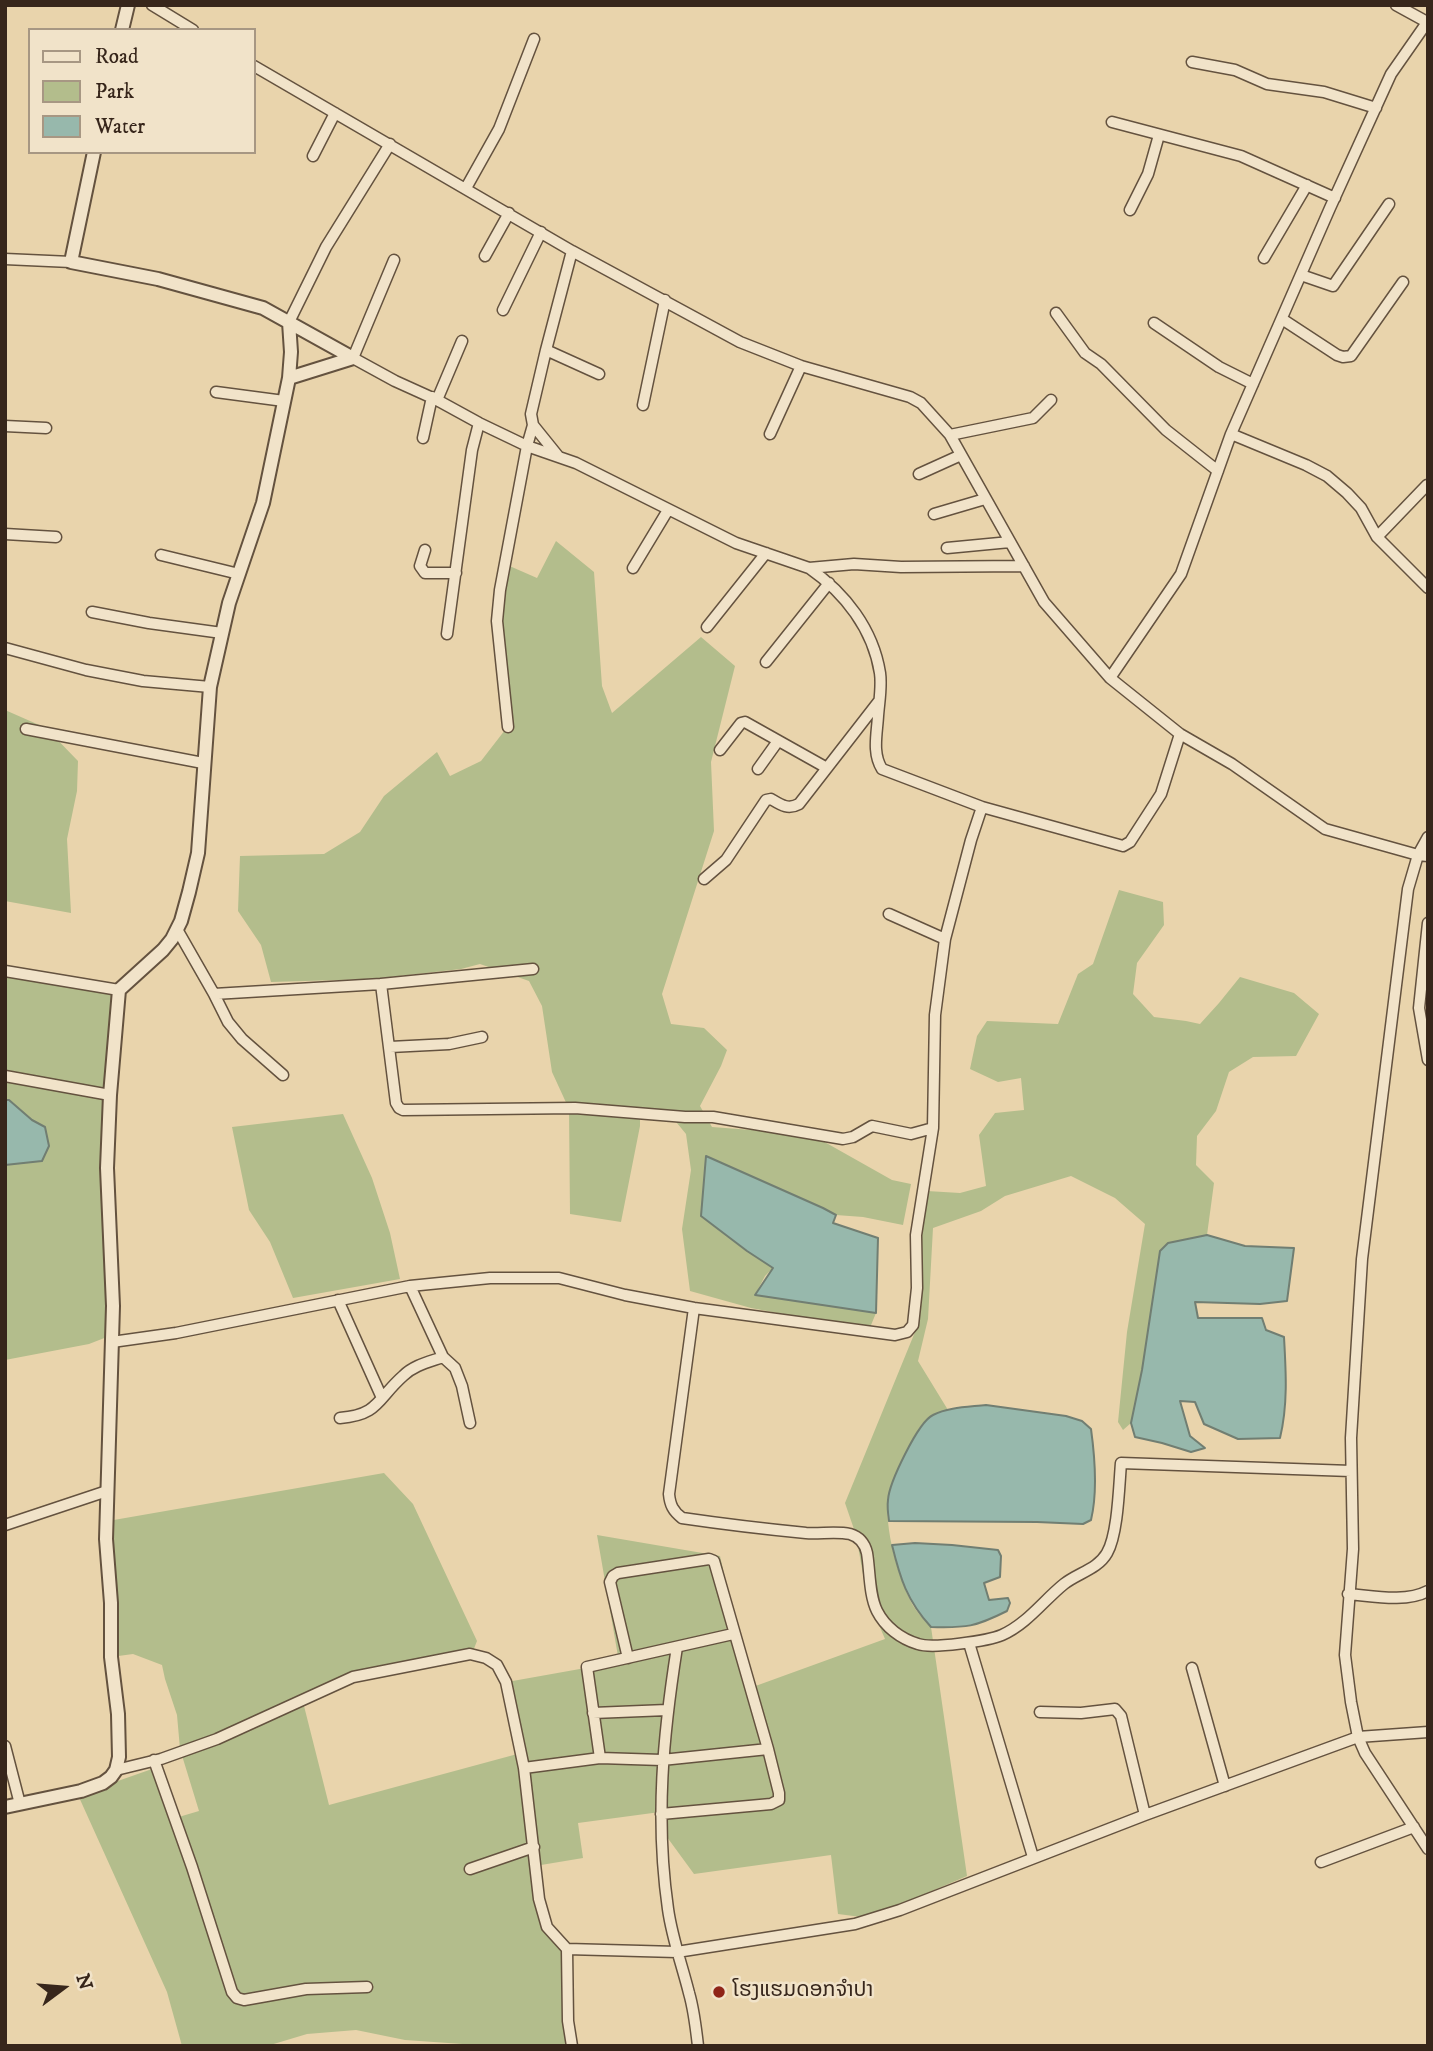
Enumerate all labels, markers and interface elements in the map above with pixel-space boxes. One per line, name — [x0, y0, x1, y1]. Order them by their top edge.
legend — [28, 28, 256, 154]
text: Road — [95, 44, 139, 70]
text: Park — [95, 79, 134, 105]
text: Water — [95, 114, 145, 140]
north arrow — [28, 1953, 98, 2023]
text: N — [70, 1971, 97, 1993]
place label: ໂຮງແຮມດອກຈຳປາ — [733, 1979, 873, 2005]
marker: ໂຮງແຮມດອກຈຳປາ — [711, 1984, 727, 2000]

